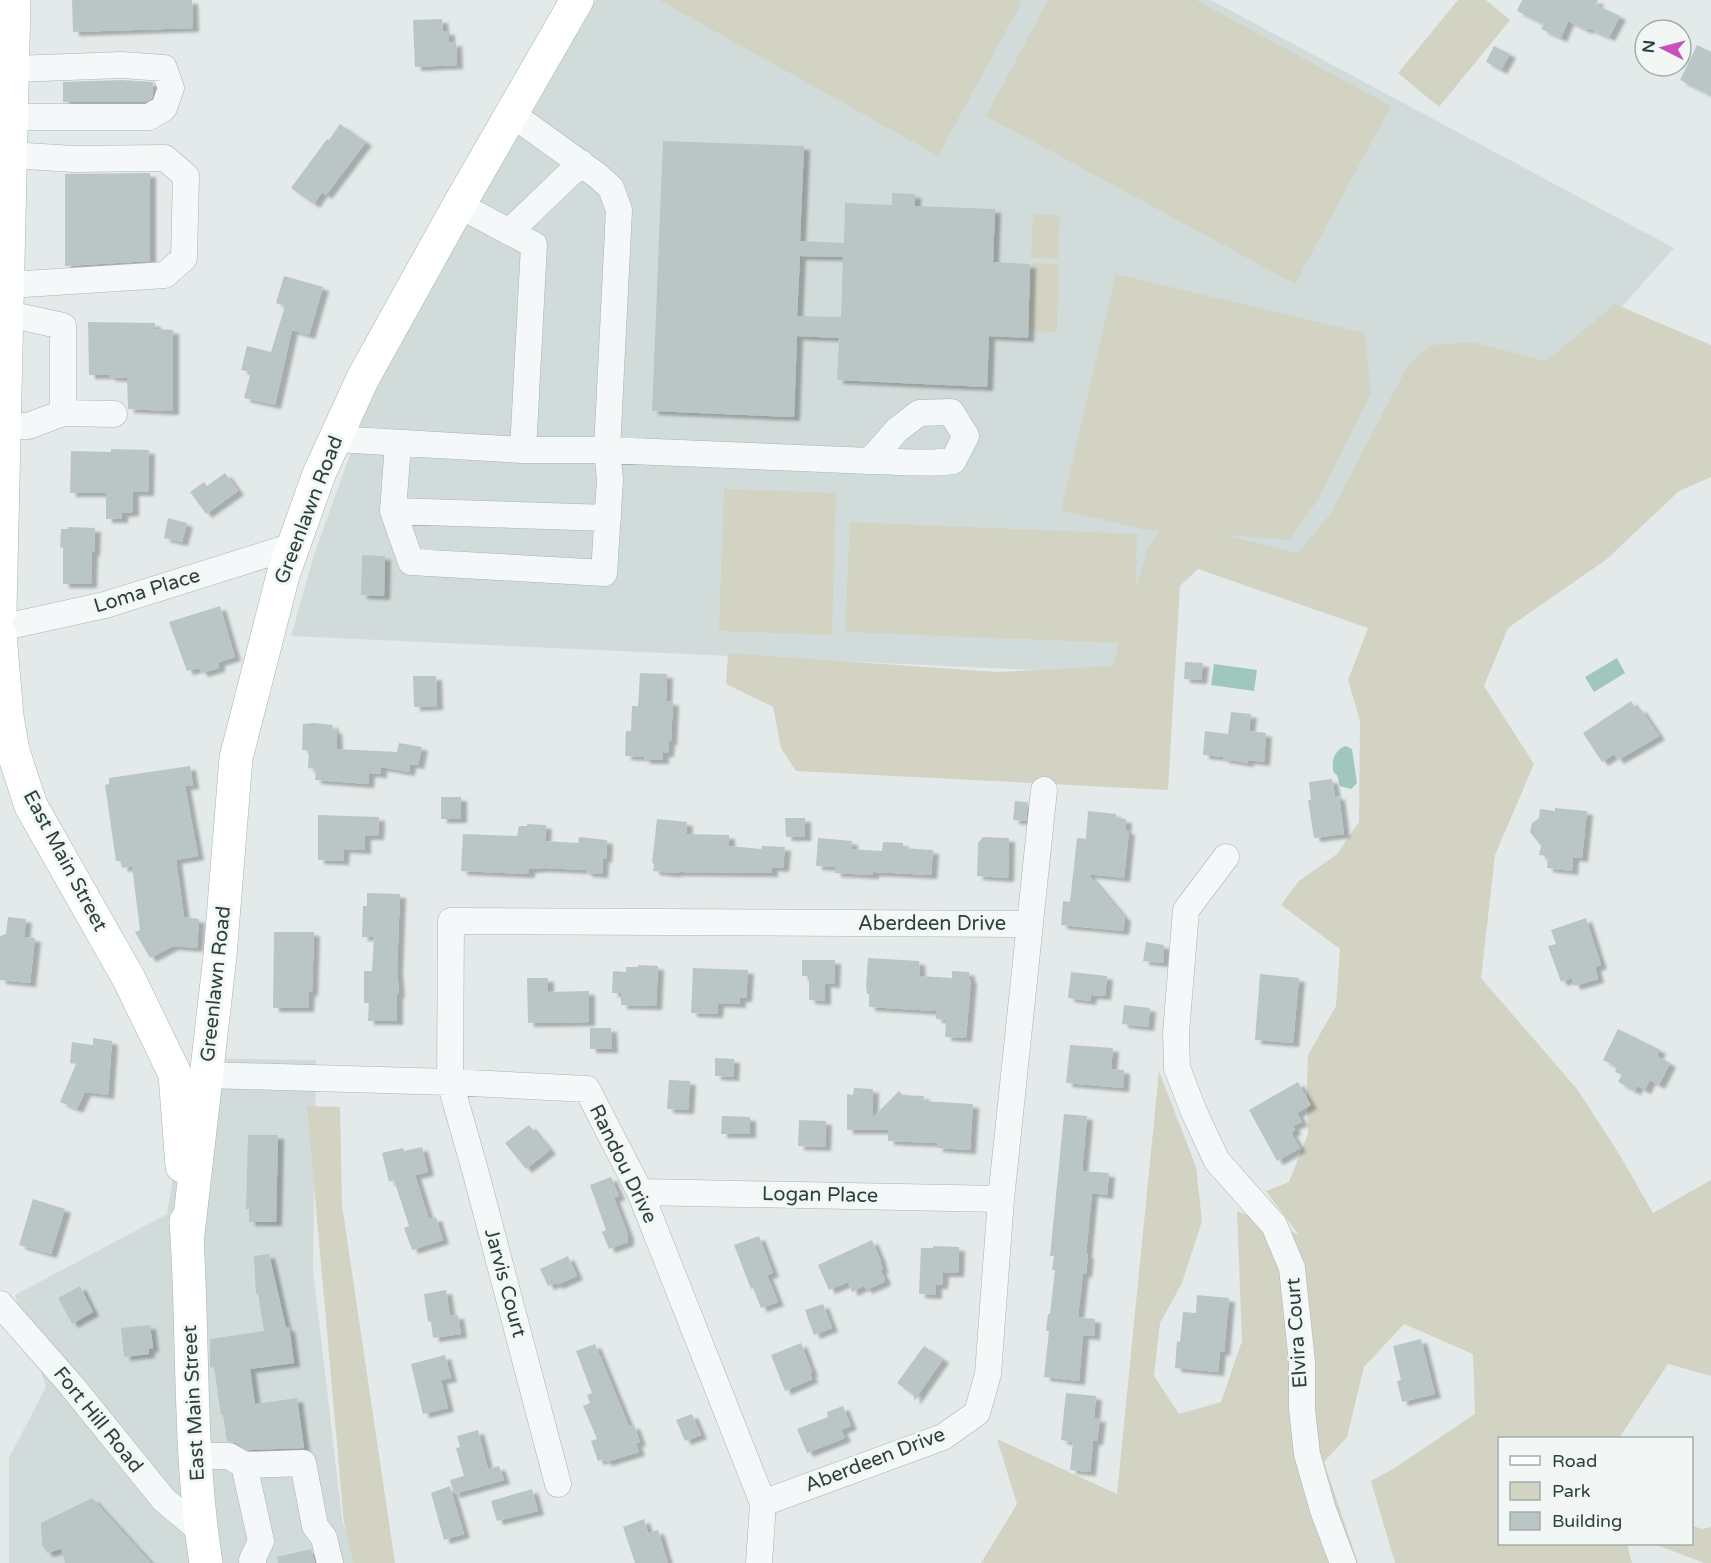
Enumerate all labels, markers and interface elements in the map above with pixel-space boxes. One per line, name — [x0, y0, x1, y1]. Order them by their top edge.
north arrow — [1633, 18, 1693, 78]
text: N — [1638, 39, 1660, 54]
street label: Greenlawn Road — [270, 432, 348, 588]
street label: Loma Place — [91, 563, 203, 619]
street label: East Main Street — [18, 786, 112, 936]
street label: Greenlawn Road — [196, 905, 236, 1063]
street label: Aberdeen Drive — [858, 912, 1006, 936]
street label: Randou Drive — [584, 1101, 662, 1227]
street label: Logan Place — [762, 1182, 878, 1208]
street label: Jarvis Court — [479, 1226, 531, 1340]
street label: Elvira Court — [1281, 1277, 1313, 1389]
street label: East Main Street — [178, 1324, 210, 1482]
street label: Fort Hill Road — [48, 1362, 148, 1478]
street label: Aberdeen Drive — [802, 1422, 948, 1498]
legend — [1498, 1437, 1693, 1545]
text: Road — [1552, 1450, 1597, 1472]
text: Park — [1552, 1480, 1591, 1502]
text: Building — [1552, 1510, 1622, 1532]

